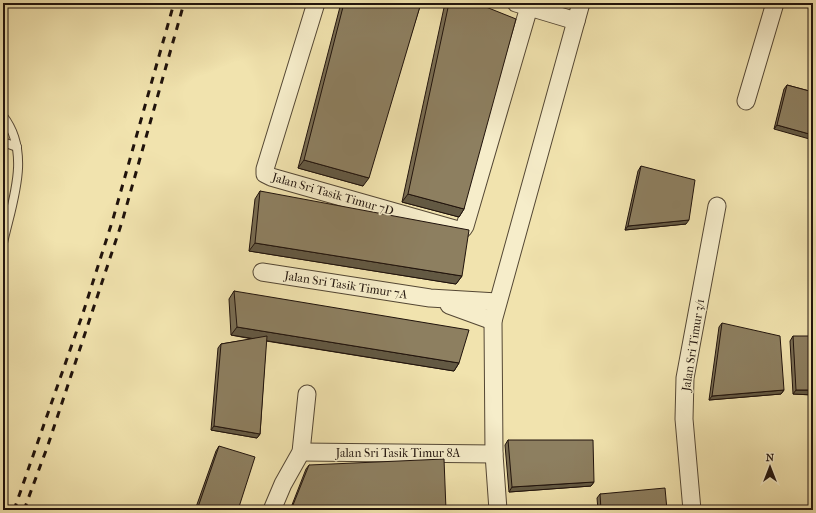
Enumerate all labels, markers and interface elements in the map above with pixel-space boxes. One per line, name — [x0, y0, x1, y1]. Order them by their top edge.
street label: Jalan Sri Tasik Timur 7D — [270, 170, 395, 218]
street label: Jalan Sri Tasik Timur 7A — [283, 268, 409, 302]
street label: Jalan Sri Timur 3/1 — [679, 298, 707, 393]
street label: Jalan Sri Tasik Timur 8A — [335, 446, 460, 460]
north arrow — [750, 447, 790, 487]
text: N — [766, 451, 775, 464]

